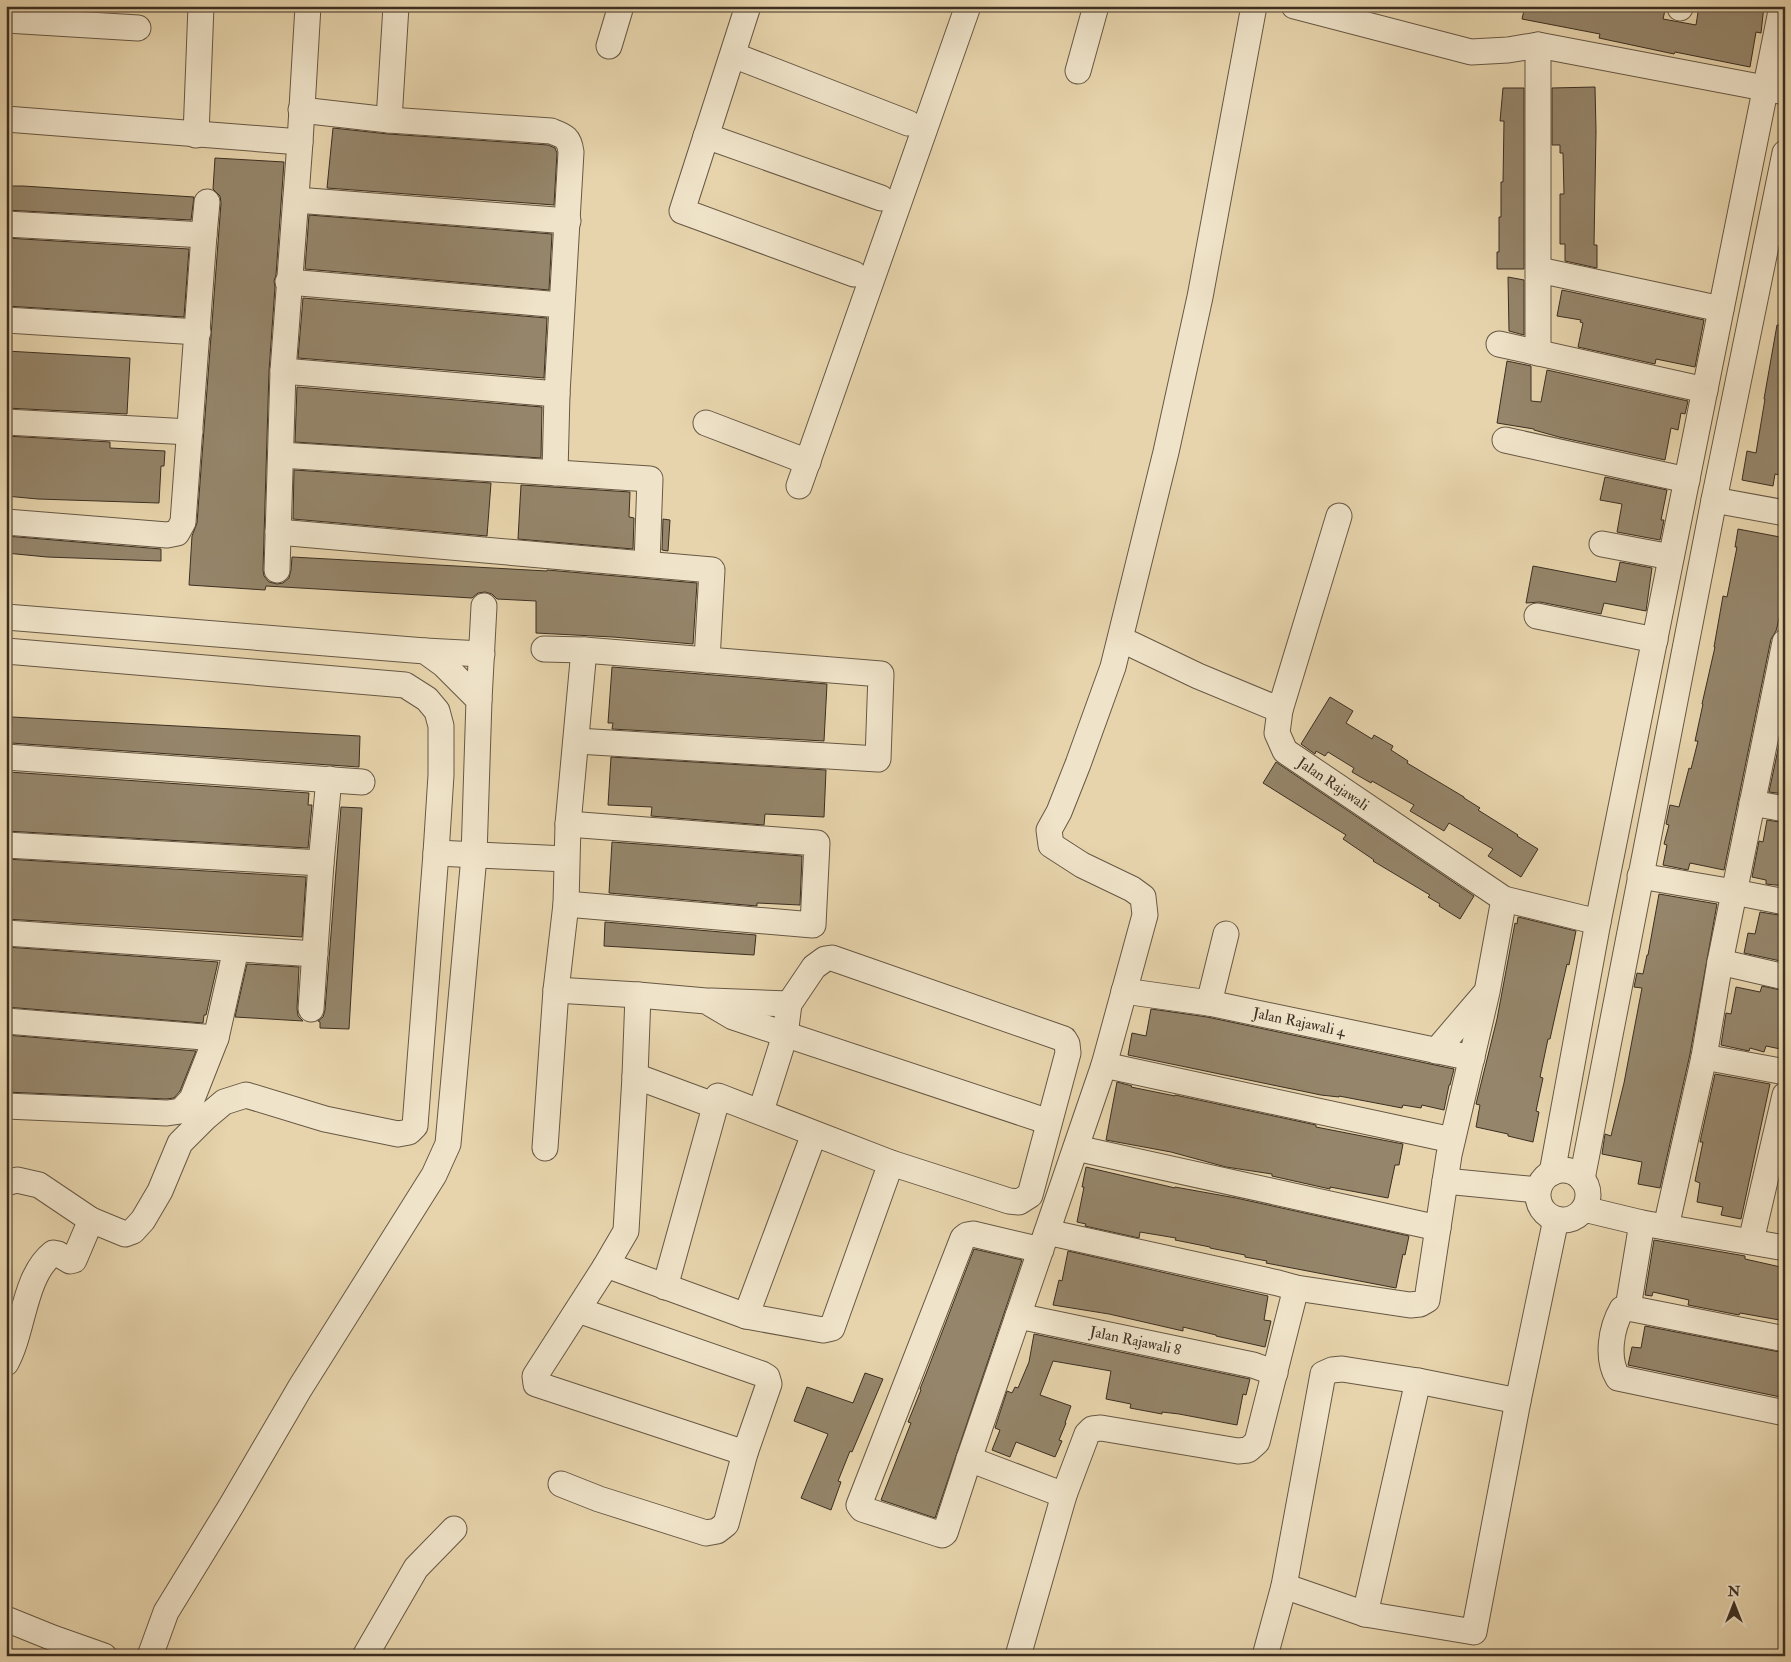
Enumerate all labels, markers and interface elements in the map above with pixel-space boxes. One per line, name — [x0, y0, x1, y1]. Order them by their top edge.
street label: Jalan Rajawali — [1292, 753, 1373, 815]
street label: Jalan Rajawali 4 — [1250, 1003, 1348, 1041]
street label: Jalan Rajawali 8 — [1087, 1322, 1183, 1360]
north arrow — [1708, 1580, 1758, 1630]
text: N — [1727, 1583, 1741, 1600]

